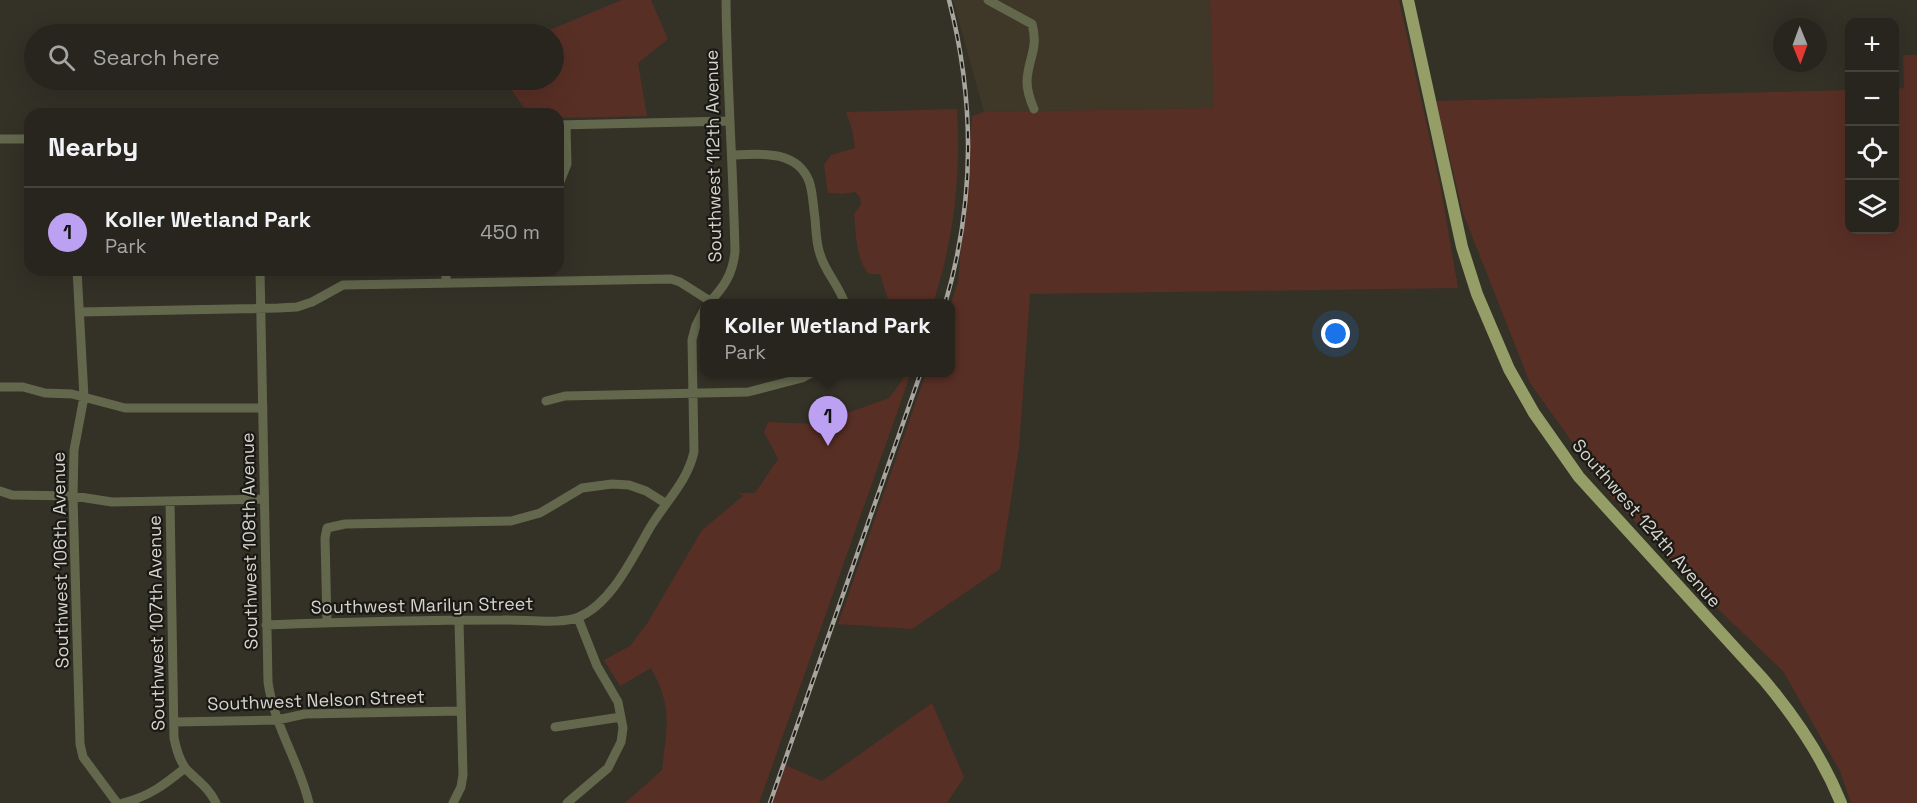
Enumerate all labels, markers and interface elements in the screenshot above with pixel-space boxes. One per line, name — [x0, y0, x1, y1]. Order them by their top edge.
north arrow — [1773, 18, 1827, 72]
map controls — [1845, 18, 1899, 234]
button: + — [1845, 18, 1899, 72]
search box — [24, 24, 564, 90]
icon: search — [45, 41, 78, 74]
text: Search here — [93, 43, 220, 71]
street label: Southwest 112th Avenue — [700, 49, 726, 263]
button: − — [1845, 72, 1899, 126]
button: locate — [1845, 126, 1899, 180]
text: Nearby — [48, 130, 138, 164]
button: layers — [1845, 180, 1899, 234]
text: Koller Wetland Park — [105, 205, 311, 233]
text: 1 — [63, 219, 72, 245]
text: 450 m — [480, 219, 540, 245]
text: Park — [105, 233, 147, 259]
popup — [700, 299, 955, 377]
text: Koller Wetland Park — [724, 311, 931, 339]
your location — [1321, 319, 1350, 348]
text: Park — [724, 339, 766, 365]
pin: 1 — [808, 396, 848, 446]
street label: Southwest 108th Avenue — [236, 432, 262, 650]
street label: Southwest 124th Avenue — [1568, 434, 1726, 612]
street label: Southwest 106th Avenue — [47, 451, 73, 669]
street label: Southwest 107th Avenue — [143, 515, 169, 731]
street label: Southwest Marilyn Street — [310, 592, 534, 618]
street label: Southwest Nelson Street — [207, 685, 425, 715]

